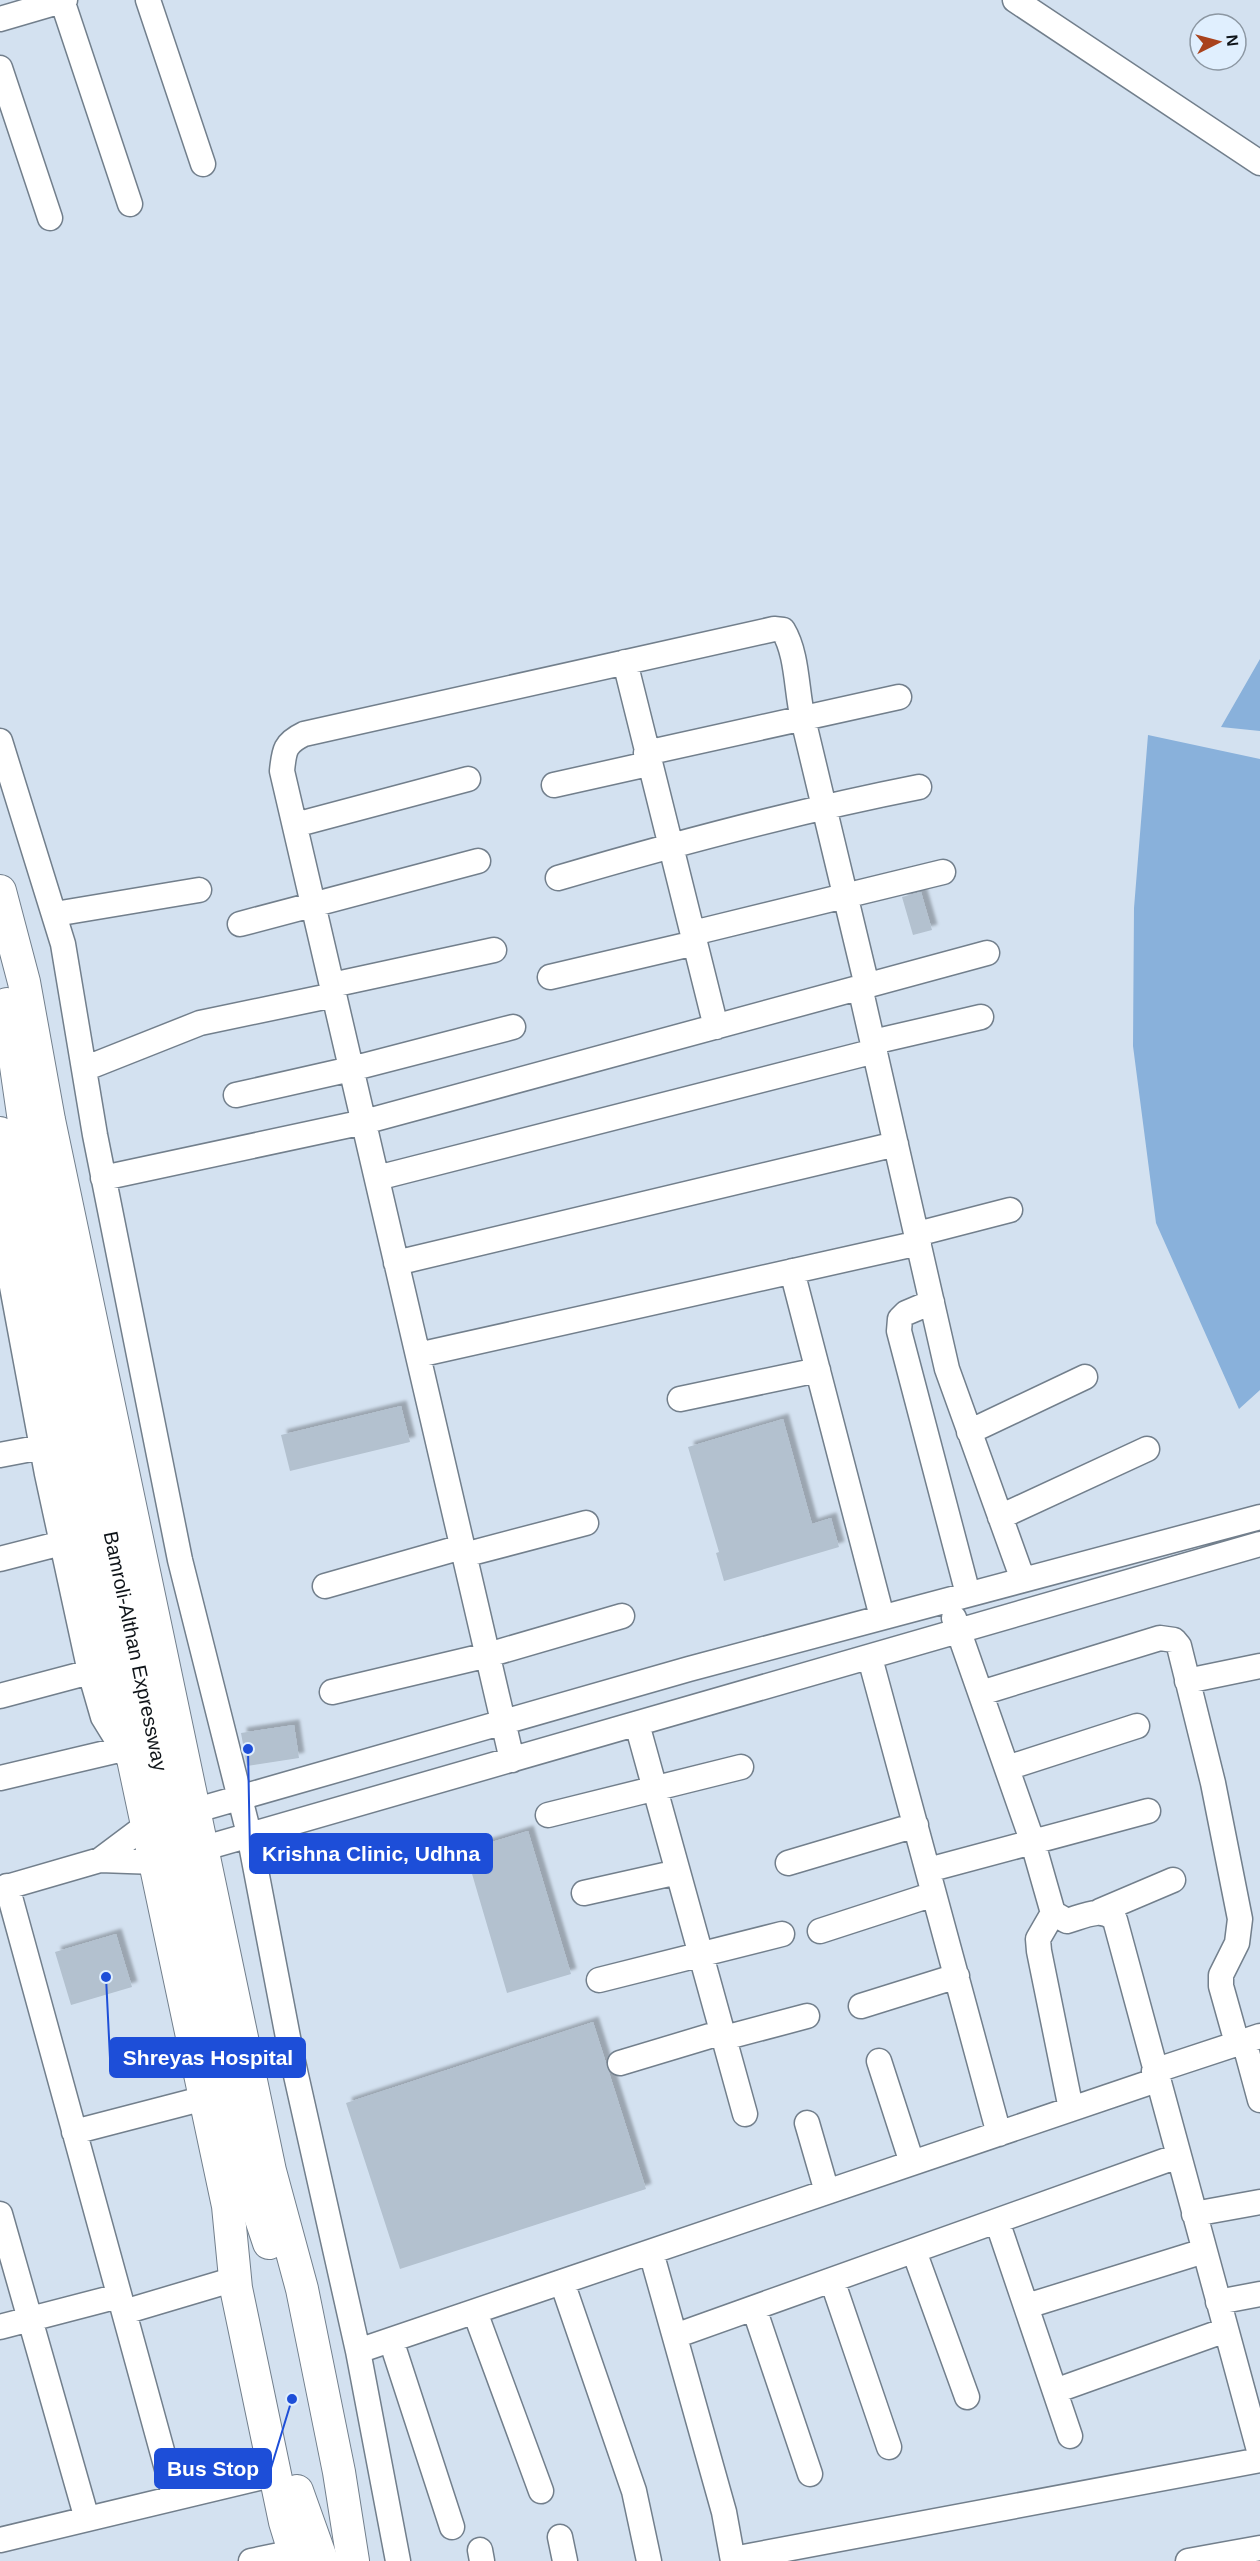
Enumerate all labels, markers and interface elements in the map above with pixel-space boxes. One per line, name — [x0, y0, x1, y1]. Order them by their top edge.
north arrow — [1188, 12, 1248, 72]
text: N — [1223, 34, 1241, 47]
street label: Bamroli-Althan Expressway — [99, 1529, 172, 1773]
callout: Krishna Clinic, Udhna — [250, 1834, 492, 1873]
text: Krishna Clinic, Udhna — [262, 1842, 480, 1865]
callout: Shreyas Hospital — [110, 2038, 305, 2077]
text: Shreyas Hospital — [123, 2046, 293, 2069]
callout: Bus Stop — [155, 2449, 271, 2488]
text: Bus Stop — [167, 2457, 259, 2480]

